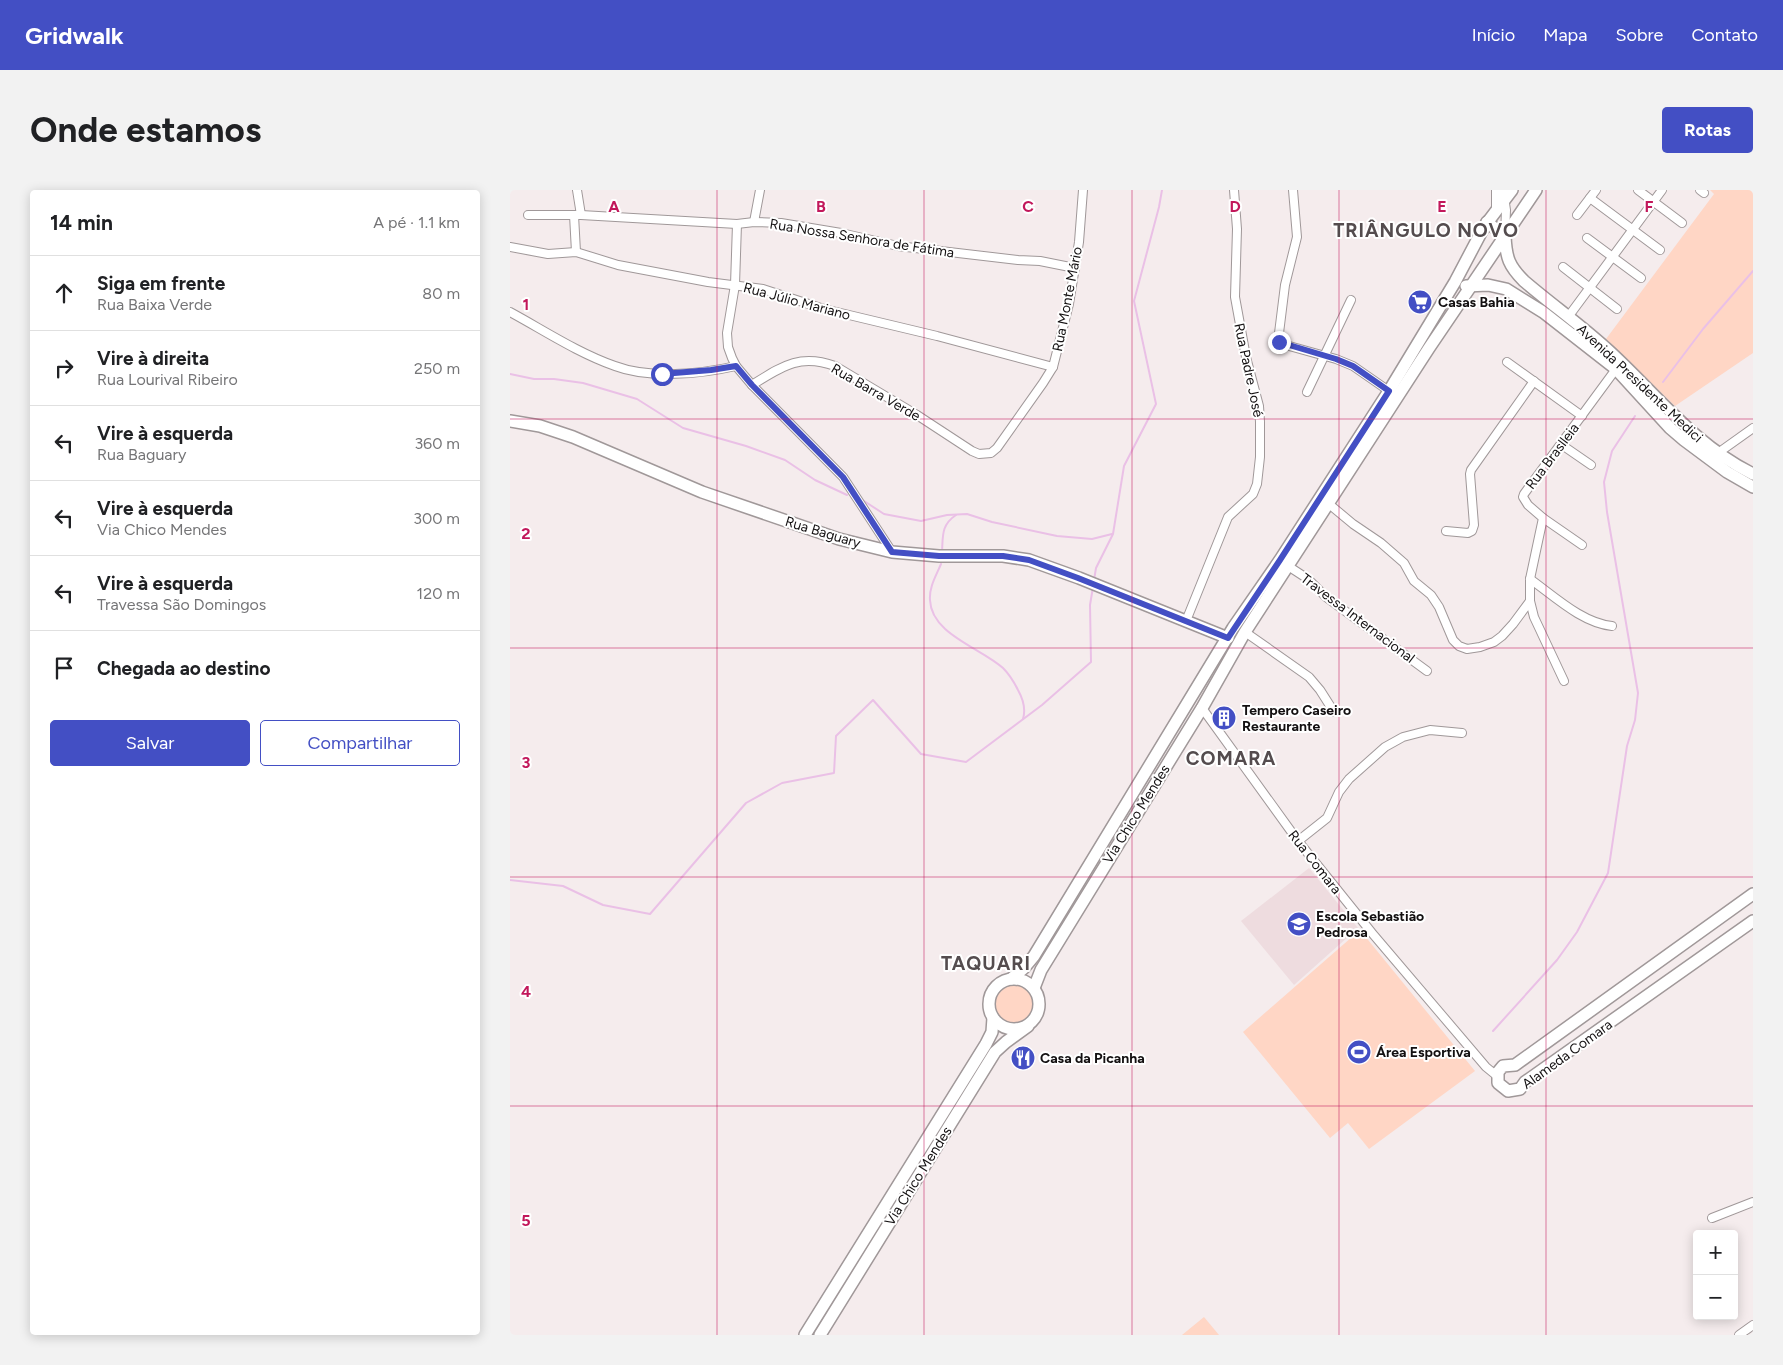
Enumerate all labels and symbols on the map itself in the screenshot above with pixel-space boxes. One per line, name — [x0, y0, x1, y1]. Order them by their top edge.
text: A — [608, 197, 620, 216]
text: B — [816, 197, 826, 216]
text: C — [1022, 197, 1034, 216]
text: D — [1229, 197, 1241, 216]
text: E — [1437, 197, 1447, 216]
text: F — [1645, 197, 1654, 216]
street label: Rua Nossa Senhora de Fátima — [768, 215, 955, 261]
district label: TRIÂNGULO NOVO — [1333, 219, 1519, 242]
street label: Rua Monte Mário — [1049, 245, 1086, 353]
street label: Rua Júlio Mariano — [741, 279, 852, 324]
supermarket icon: Casas Bahia — [1407, 289, 1433, 315]
place label: Casas Bahia — [1438, 294, 1515, 311]
text: 1 — [523, 295, 529, 314]
street label: Rua Padre José — [1230, 321, 1267, 419]
street label: Avenida Presidente Medici — [1573, 321, 1706, 446]
route end — [1268, 331, 1291, 354]
street label: Rua Barra Verde — [828, 360, 924, 425]
route start — [651, 363, 674, 386]
street label: Rua Braslleia — [1522, 420, 1583, 493]
street label: Rua Baguary — [783, 513, 863, 552]
text: 2 — [521, 524, 531, 543]
street label: Travessa Internacional — [1297, 570, 1418, 667]
place label: Tempero Caseiro Restaurante — [1242, 702, 1351, 735]
building icon: Tempero Caseiro Restaurante — [1211, 705, 1237, 731]
district label: COMARA — [1186, 747, 1276, 770]
text: 3 — [522, 753, 531, 772]
street label: Via Chico Mendes — [1099, 762, 1174, 867]
street label: Rua Comara — [1284, 827, 1345, 898]
place label: Escola Sebastião Pedrosa — [1316, 908, 1424, 941]
school or university icon: Escola Sebastião Pedrosa — [1286, 911, 1312, 937]
district label: TAQUARI — [941, 952, 1031, 975]
text: 4 — [521, 982, 531, 1001]
street label: Alameda Comara — [1519, 1016, 1616, 1093]
sports icon: Área Esportiva — [1346, 1039, 1372, 1065]
place label: Área Esportiva — [1376, 1044, 1471, 1061]
restaurant icon: Casa da Picanha — [1010, 1045, 1036, 1071]
place label: Casa da Picanha — [1040, 1050, 1145, 1067]
street label: Via Chico Mendes — [881, 1124, 956, 1229]
text: 5 — [521, 1211, 531, 1230]

